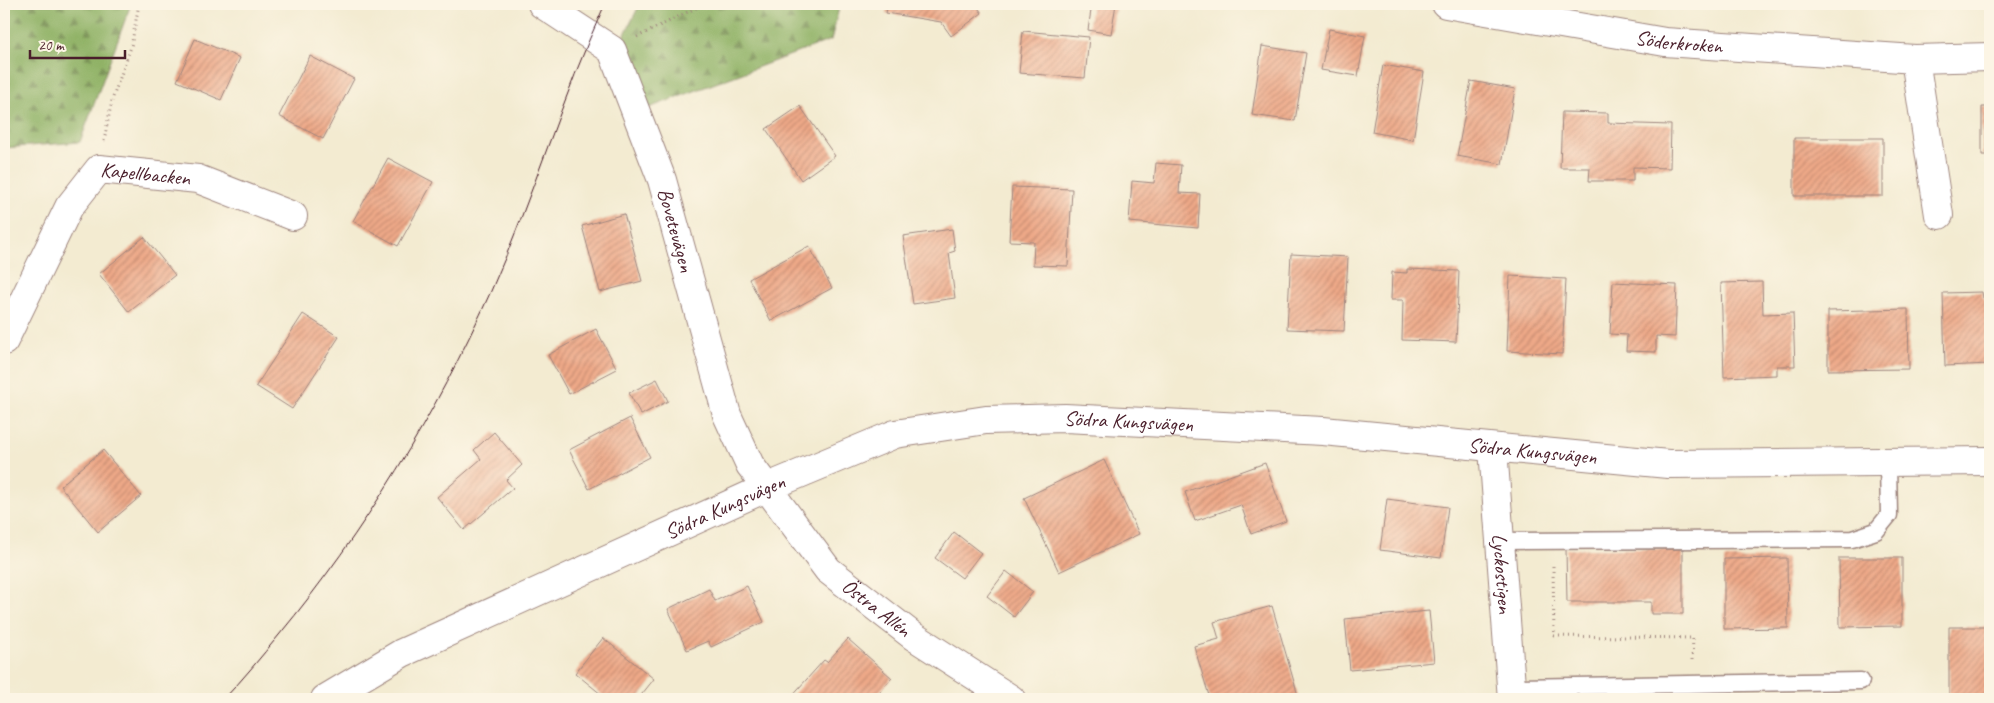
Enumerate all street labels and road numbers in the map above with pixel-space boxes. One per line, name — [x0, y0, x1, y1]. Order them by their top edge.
street label: Söderkroken — [1633, 24, 1724, 59]
street label: Kapellbacken — [99, 156, 192, 191]
street label: Bovetevägen — [652, 185, 700, 275]
street label: Södra Kungsvägen — [1063, 405, 1194, 437]
street label: Södra Kungsvägen — [1467, 432, 1598, 470]
street label: Södra Kungsvägen — [660, 468, 789, 545]
street label: Lyckostigen — [1486, 533, 1519, 615]
street label: Östra Allén — [837, 573, 917, 643]

